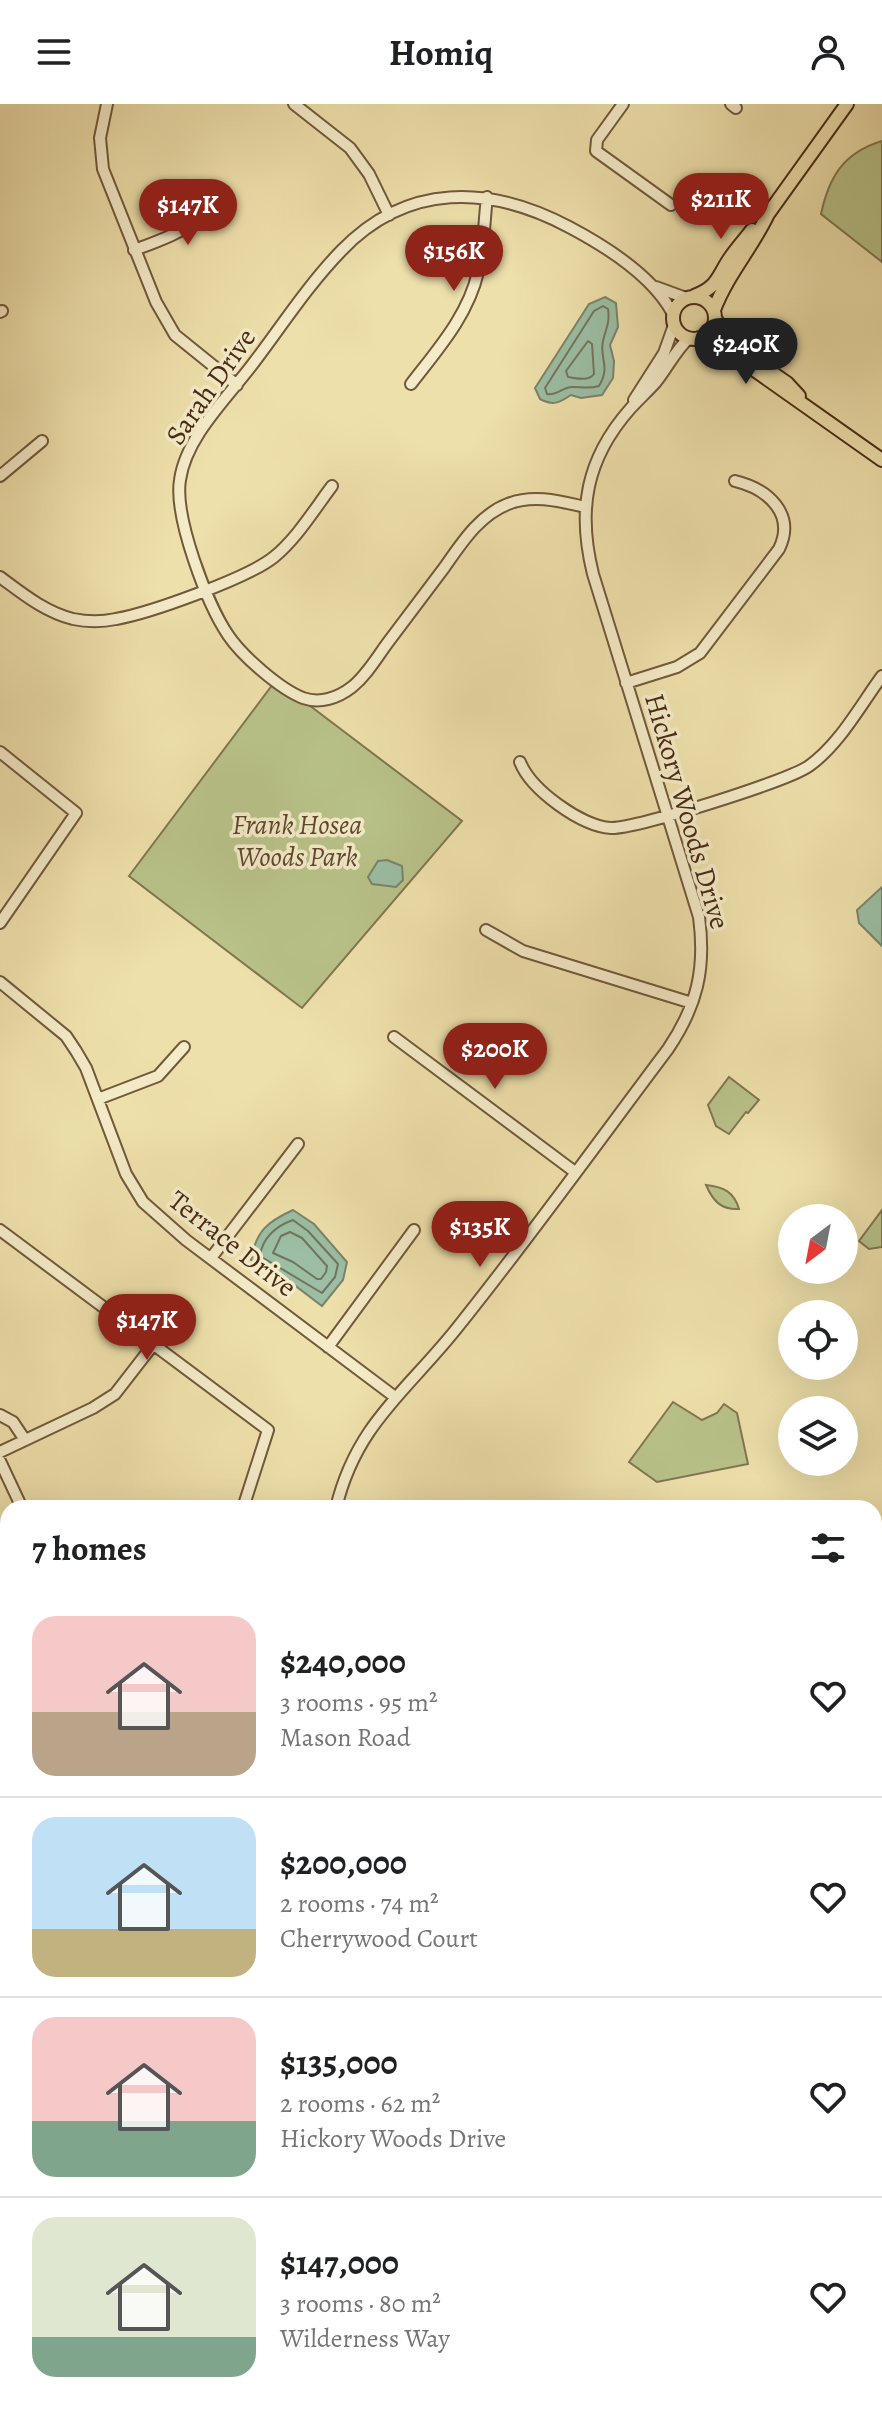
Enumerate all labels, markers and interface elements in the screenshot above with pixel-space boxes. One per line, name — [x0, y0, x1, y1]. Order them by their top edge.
text: Homiq — [389, 28, 493, 77]
icon: menu — [32, 30, 76, 74]
icon: person — [806, 30, 850, 74]
pin: $211K — [665, 173, 777, 241]
pin: $147K — [132, 179, 244, 247]
text: $211K — [691, 181, 751, 216]
text: $147K — [157, 187, 219, 222]
pin: $156K — [398, 225, 510, 293]
text: $156K — [423, 233, 485, 268]
pin: $240K — [690, 318, 802, 386]
street label: Sarah Drive — [157, 321, 265, 452]
text: $240K — [712, 326, 780, 361]
street label: Hickory Woods Drive — [635, 689, 739, 934]
park label: Frank Hosea Woods Park — [232, 806, 362, 876]
pin: $200K — [439, 1023, 551, 1091]
text: $200K — [461, 1031, 529, 1066]
street label: Terrace Drive — [160, 1182, 304, 1306]
pin: $135K — [424, 1201, 536, 1269]
north arrow — [778, 1204, 858, 1284]
map controls — [778, 1204, 858, 1476]
text: $135K — [450, 1209, 510, 1244]
pin: $147K — [91, 1294, 203, 1362]
button: locate — [778, 1300, 858, 1380]
text: $147K — [116, 1302, 178, 1337]
button: layers — [778, 1396, 858, 1476]
text: 7 homes — [32, 1525, 147, 1572]
icon: filters — [806, 1526, 850, 1570]
text: $240,000 — [280, 1638, 406, 1685]
icon: home — [96, 1648, 192, 1744]
icon: heart — [806, 1674, 850, 1718]
text: 3 rooms · 95 m² — [280, 1685, 437, 1720]
text: Mason Road — [280, 1720, 411, 1755]
text: $200,000 — [280, 1839, 407, 1886]
icon: home — [96, 1849, 192, 1945]
icon: heart — [806, 1875, 850, 1919]
text: 2 rooms · 74 m² — [280, 1886, 439, 1921]
text: Cherrywood Court — [280, 1921, 478, 1956]
text: $135,000 — [280, 2039, 398, 2086]
icon: home — [96, 2049, 192, 2145]
icon: heart — [806, 2075, 850, 2119]
text: 2 rooms · 62 m² — [280, 2086, 440, 2121]
text: Hickory Woods Drive — [280, 2121, 506, 2156]
text: $147,000 — [280, 2239, 399, 2286]
icon: home — [96, 2249, 192, 2345]
icon: heart — [806, 2275, 850, 2319]
text: 3 rooms · 80 m² — [280, 2286, 441, 2321]
text: Wilderness Way — [280, 2321, 450, 2356]

